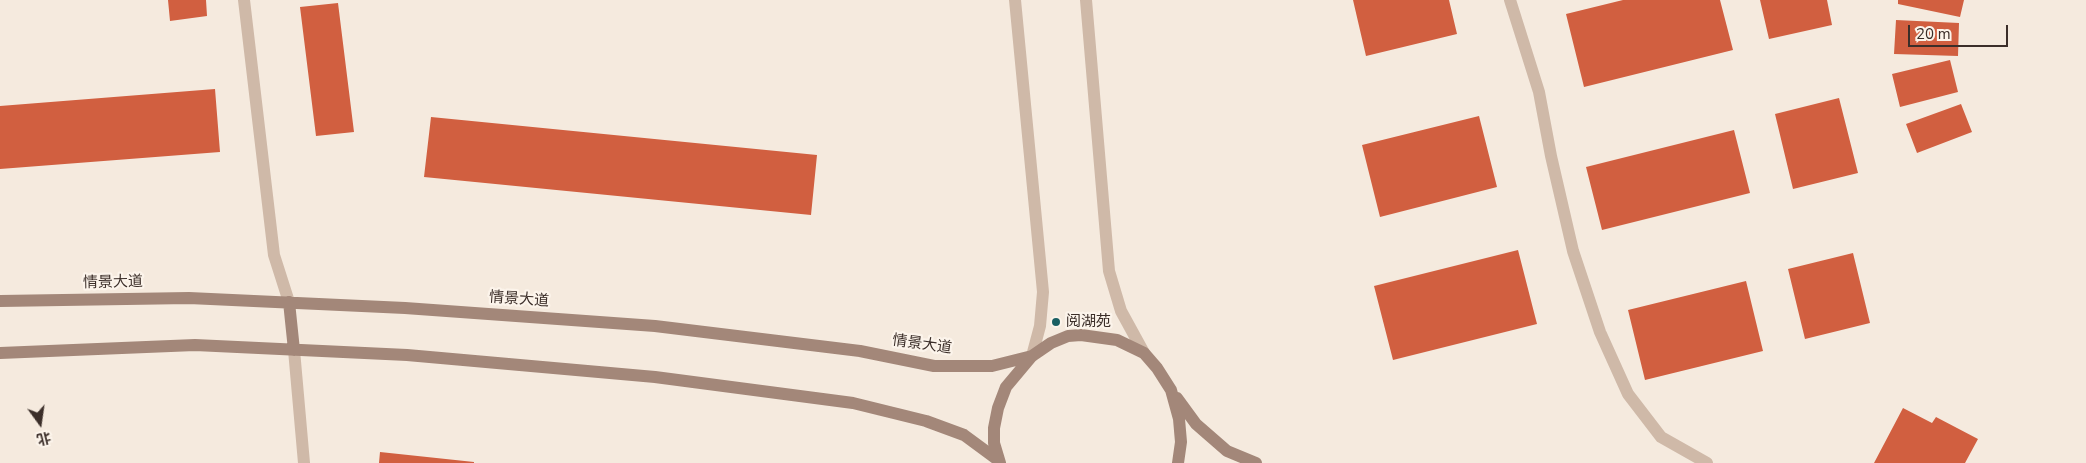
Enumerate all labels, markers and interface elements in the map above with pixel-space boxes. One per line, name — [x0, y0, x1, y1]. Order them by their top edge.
scale bar — [1911, 15, 2011, 47]
text: 20 m — [1916, 24, 1951, 44]
street label: 情景大道 — [83, 273, 143, 293]
street label: 情景大道 — [488, 289, 550, 311]
place label: 阅湖苑 — [1066, 313, 1111, 331]
marker: 阅湖苑 — [1050, 316, 1062, 328]
street label: 情景大道 — [891, 332, 953, 358]
north arrow — [15, 398, 65, 448]
text: 北 — [35, 427, 53, 449]

